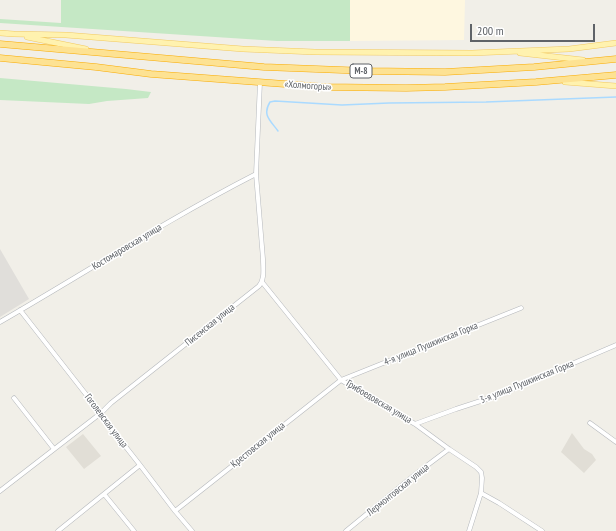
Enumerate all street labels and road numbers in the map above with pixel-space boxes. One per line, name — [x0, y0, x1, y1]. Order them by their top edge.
road number: М-8 — [350, 64, 372, 78]
street label: «Холмогоры» — [284, 78, 332, 94]
street label: Костомаровская улица — [90, 221, 164, 273]
street label: Писемская улица — [183, 301, 237, 349]
street label: 4-я улица Пушкинская Горка — [382, 320, 480, 368]
street label: 3-я улица Пушкинская Горка — [478, 358, 576, 406]
street label: Грибоедовская улица — [344, 378, 414, 426]
street label: Гоголевская улица — [82, 392, 130, 450]
street label: Крестовская улица — [229, 420, 287, 470]
street label: Лермонтовская улица — [364, 461, 432, 519]

